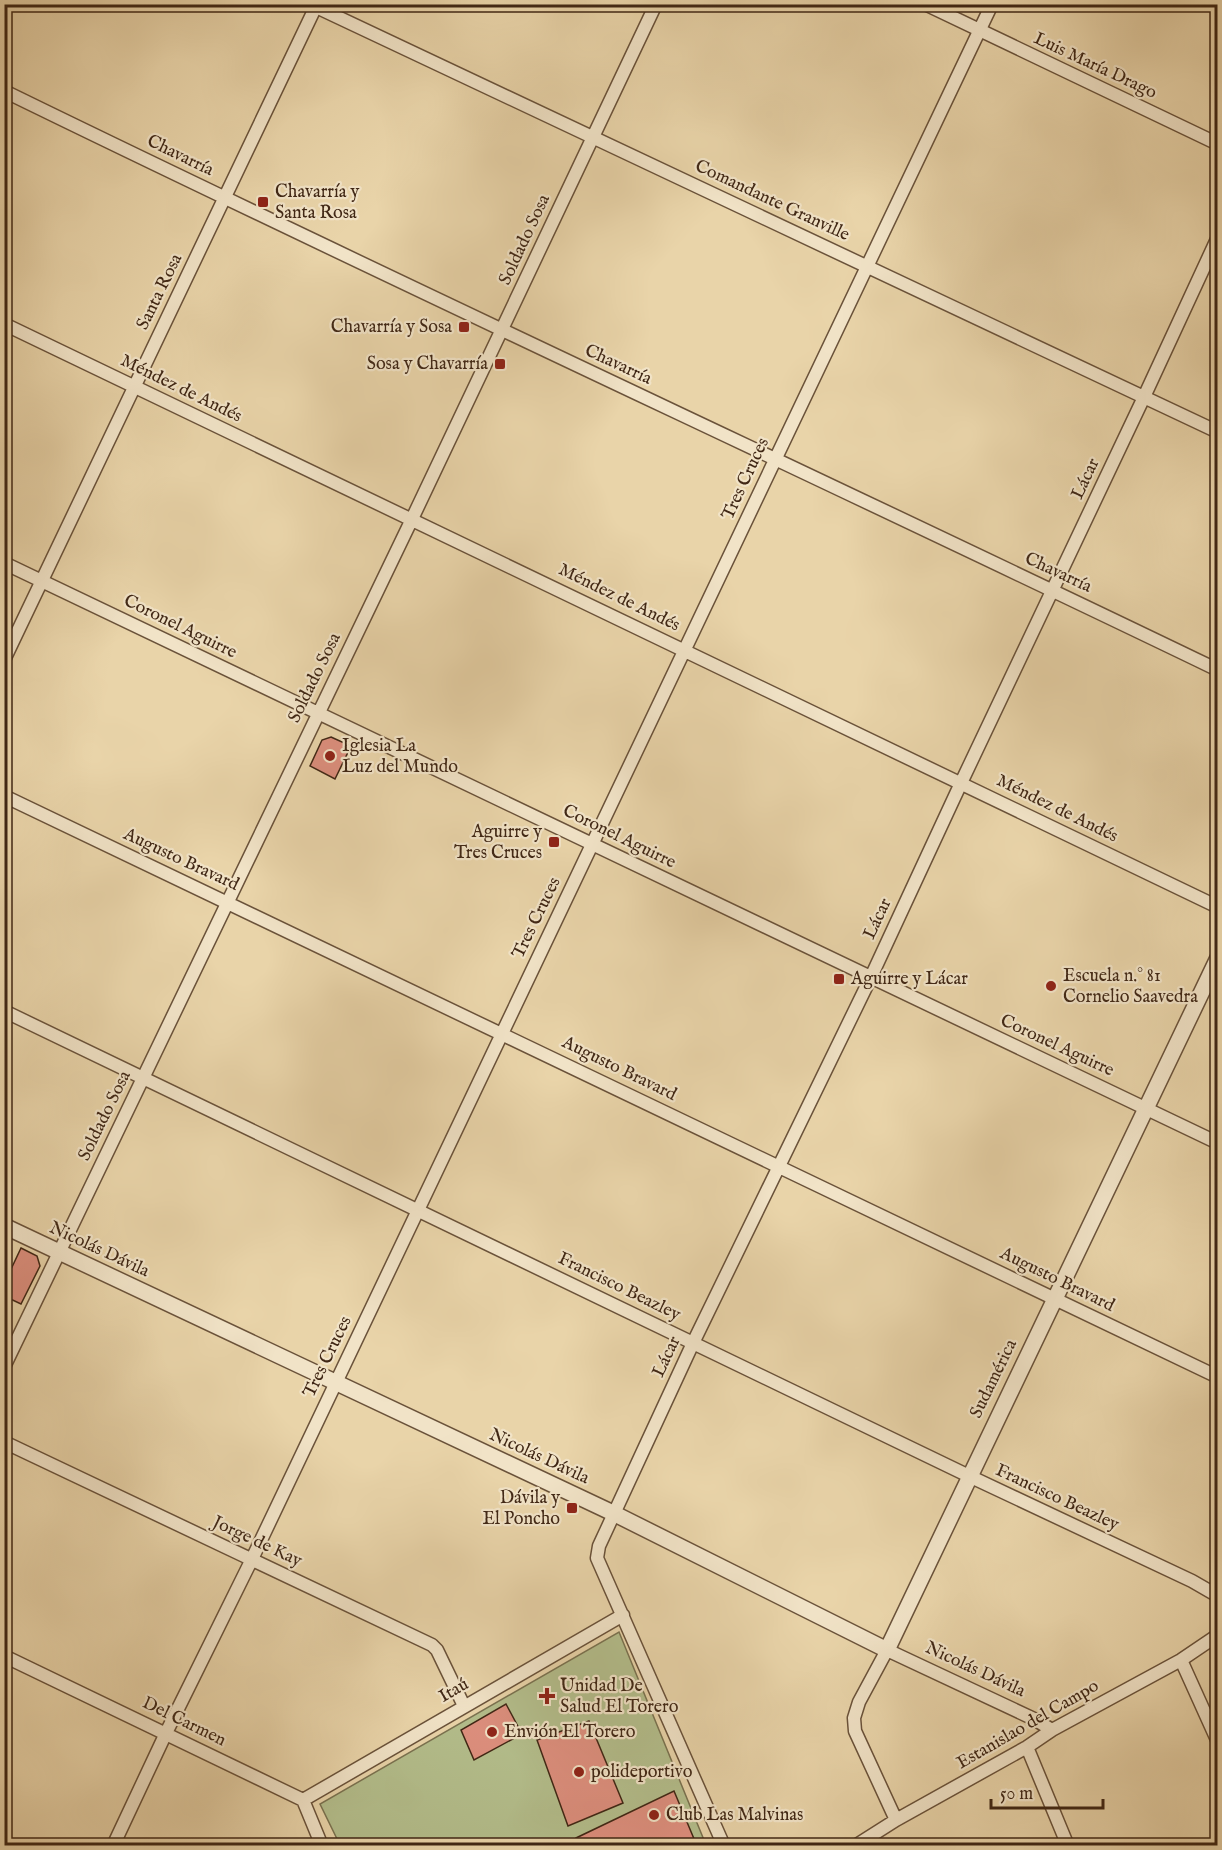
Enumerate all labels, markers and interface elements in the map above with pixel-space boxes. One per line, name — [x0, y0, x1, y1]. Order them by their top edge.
street label: Luis María Drago — [1030, 27, 1161, 105]
street label: Chavarría — [143, 130, 217, 182]
street label: Comandante Granville — [691, 155, 853, 247]
place label: Chavarría y Santa Rosa — [275, 181, 359, 225]
street label: Soldado Sosa — [494, 191, 556, 289]
marker: Chavarría y Santa Rosa — [256, 195, 270, 209]
street label: Santa Rosa — [132, 250, 188, 334]
place label: Chavarría y Sosa — [331, 316, 452, 339]
marker: Chavarría y Sosa — [457, 320, 471, 334]
street label: Chavarría — [581, 339, 655, 391]
street label: Méndez de Andés — [116, 350, 246, 428]
place label: Sosa y Chavarría — [367, 353, 488, 376]
marker: Sosa y Chavarría — [493, 357, 507, 371]
street label: Tres Cruces — [717, 434, 775, 524]
street label: Lácar — [1067, 454, 1106, 503]
street label: Chavarría — [1021, 547, 1095, 599]
street label: Méndez de Andés — [554, 559, 684, 637]
street label: Coronel Aguirre — [120, 590, 240, 664]
street label: Soldado Sosa — [283, 629, 347, 727]
place label: Iglesia La Luz del Mundo — [342, 735, 458, 779]
marker: Iglesia La Luz del Mundo — [323, 749, 337, 763]
street label: Méndez de Andés — [992, 770, 1122, 848]
street label: Coronel Aguirre — [559, 800, 679, 874]
place label: Aguirre y Tres Cruces — [454, 821, 542, 865]
street label: Augusto Bravard — [119, 823, 243, 897]
marker: Aguirre y Tres Cruces — [547, 835, 561, 849]
street label: Tres Cruces — [507, 873, 567, 963]
street label: Lácar — [859, 894, 898, 943]
place label: Escuela n.° 81 Cornelio Saavedra — [1063, 965, 1198, 1009]
place label: Aguirre y Lácar — [850, 968, 968, 991]
marker: Aguirre y Lácar — [832, 972, 846, 986]
marker: Escuela n.° 81 Cornelio Saavedra — [1044, 979, 1058, 993]
street label: Coronel Aguirre — [996, 1010, 1118, 1082]
street label: Augusto Bravard — [557, 1031, 680, 1107]
street label: Soldado Sosa — [73, 1067, 137, 1165]
street label: Nicolás Dávila — [45, 1217, 153, 1283]
street label: Augusto Bravard — [995, 1242, 1118, 1318]
street label: Francisco Beazley — [554, 1247, 684, 1327]
street label: Tres Cruces — [298, 1312, 358, 1402]
street label: Lácar — [648, 1332, 687, 1381]
street label: Sudamérica — [965, 1336, 1023, 1422]
street label: Nicolás Dávila — [485, 1424, 593, 1490]
street label: Francisco Beazley — [992, 1459, 1123, 1537]
place label: Dávila y El Poncho — [482, 1487, 560, 1531]
marker: Dávila y El Poncho — [565, 1501, 579, 1515]
street label: Jorge de Kay — [207, 1510, 306, 1573]
street label: Nicolás Dávila — [921, 1637, 1029, 1703]
street label: Itaú — [435, 1673, 473, 1709]
place label: Unidad De Salud El Torero — [560, 1675, 679, 1719]
street label: Estanislao del Campo — [953, 1675, 1104, 1775]
marker: Unidad De Salud El Torero — [538, 1687, 556, 1705]
street label: Del Carmen — [138, 1692, 230, 1752]
place label: Envión El Torero — [504, 1721, 636, 1744]
marker: Envión El Torero — [485, 1725, 499, 1739]
place label: polideportivo — [591, 1761, 693, 1784]
marker: polideportivo — [572, 1765, 586, 1779]
scale bar — [991, 1772, 1104, 1810]
text: 50 m — [1000, 1783, 1033, 1806]
place label: Club Las Malvinas — [666, 1804, 803, 1827]
marker: Club Las Malvinas — [647, 1808, 661, 1822]

